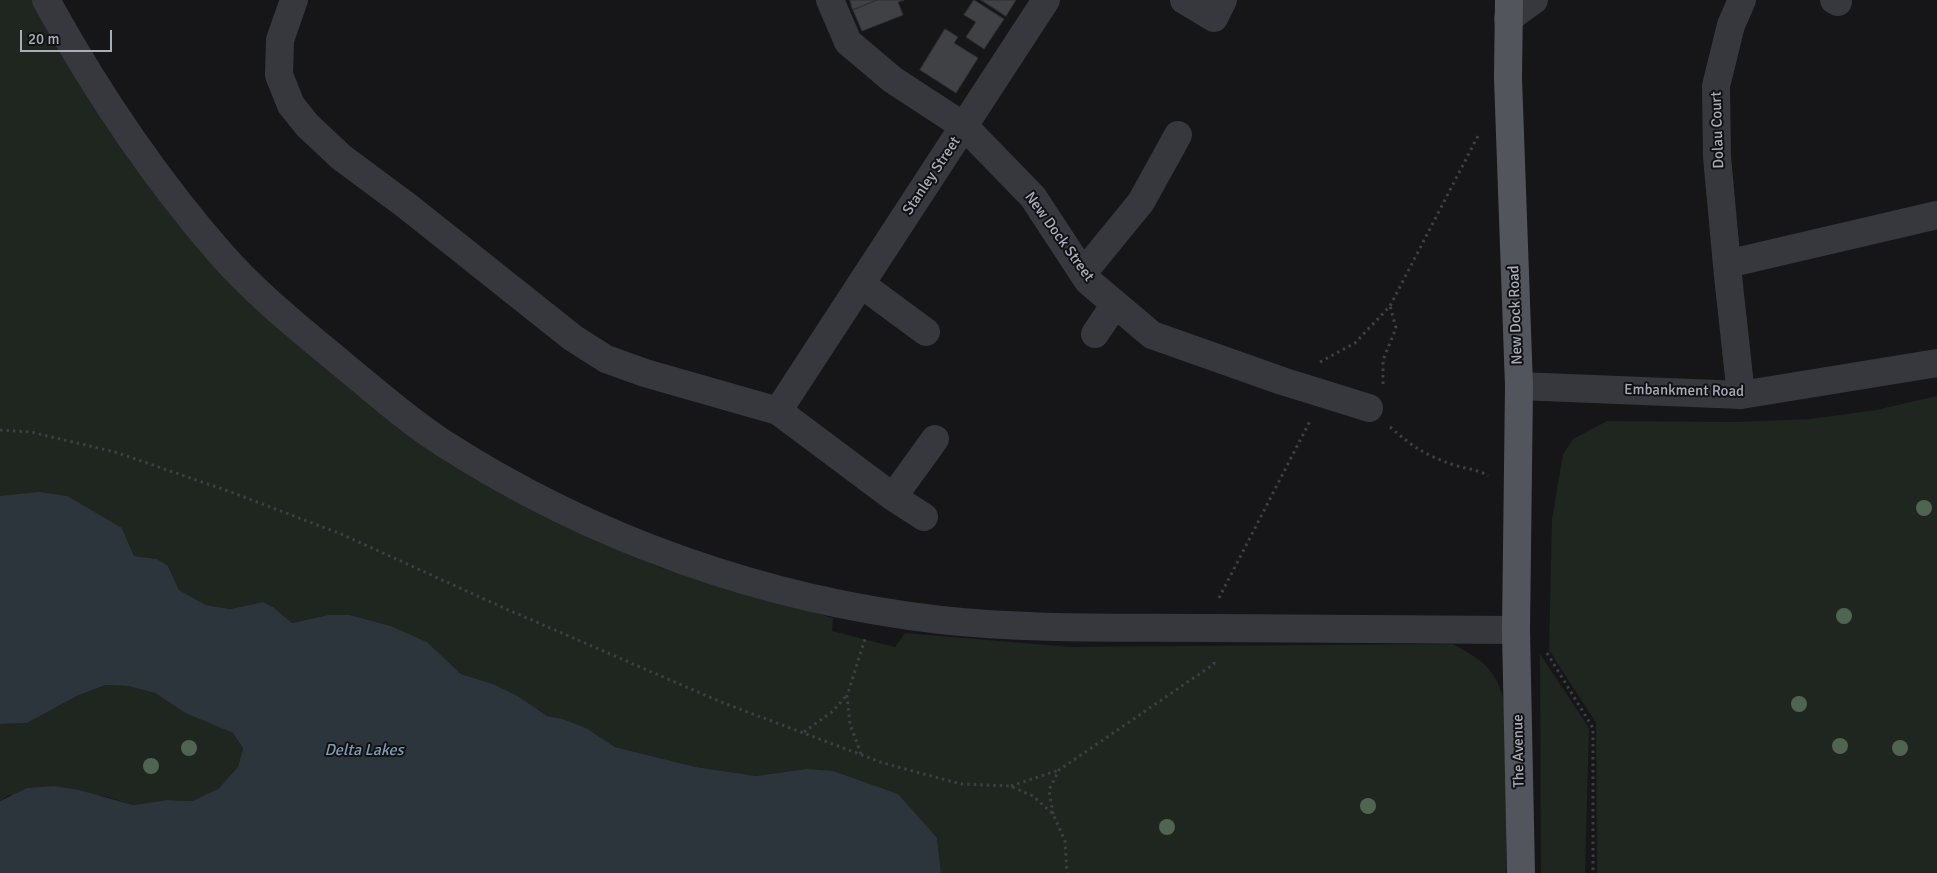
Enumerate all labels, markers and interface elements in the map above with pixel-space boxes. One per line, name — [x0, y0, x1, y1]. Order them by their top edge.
scale bar — [22, 20, 115, 52]
text: 20 m — [28, 30, 59, 48]
street label: Dolau Court — [1708, 91, 1728, 169]
street label: Stanley Street — [899, 134, 965, 218]
street label: New Dock Street — [1021, 189, 1097, 285]
street label: New Dock Road — [1505, 265, 1527, 365]
street label: Embankment Road — [1624, 381, 1744, 401]
street label: The Avenue — [1509, 714, 1529, 788]
water label: Delta Lakes — [324, 741, 404, 761]

